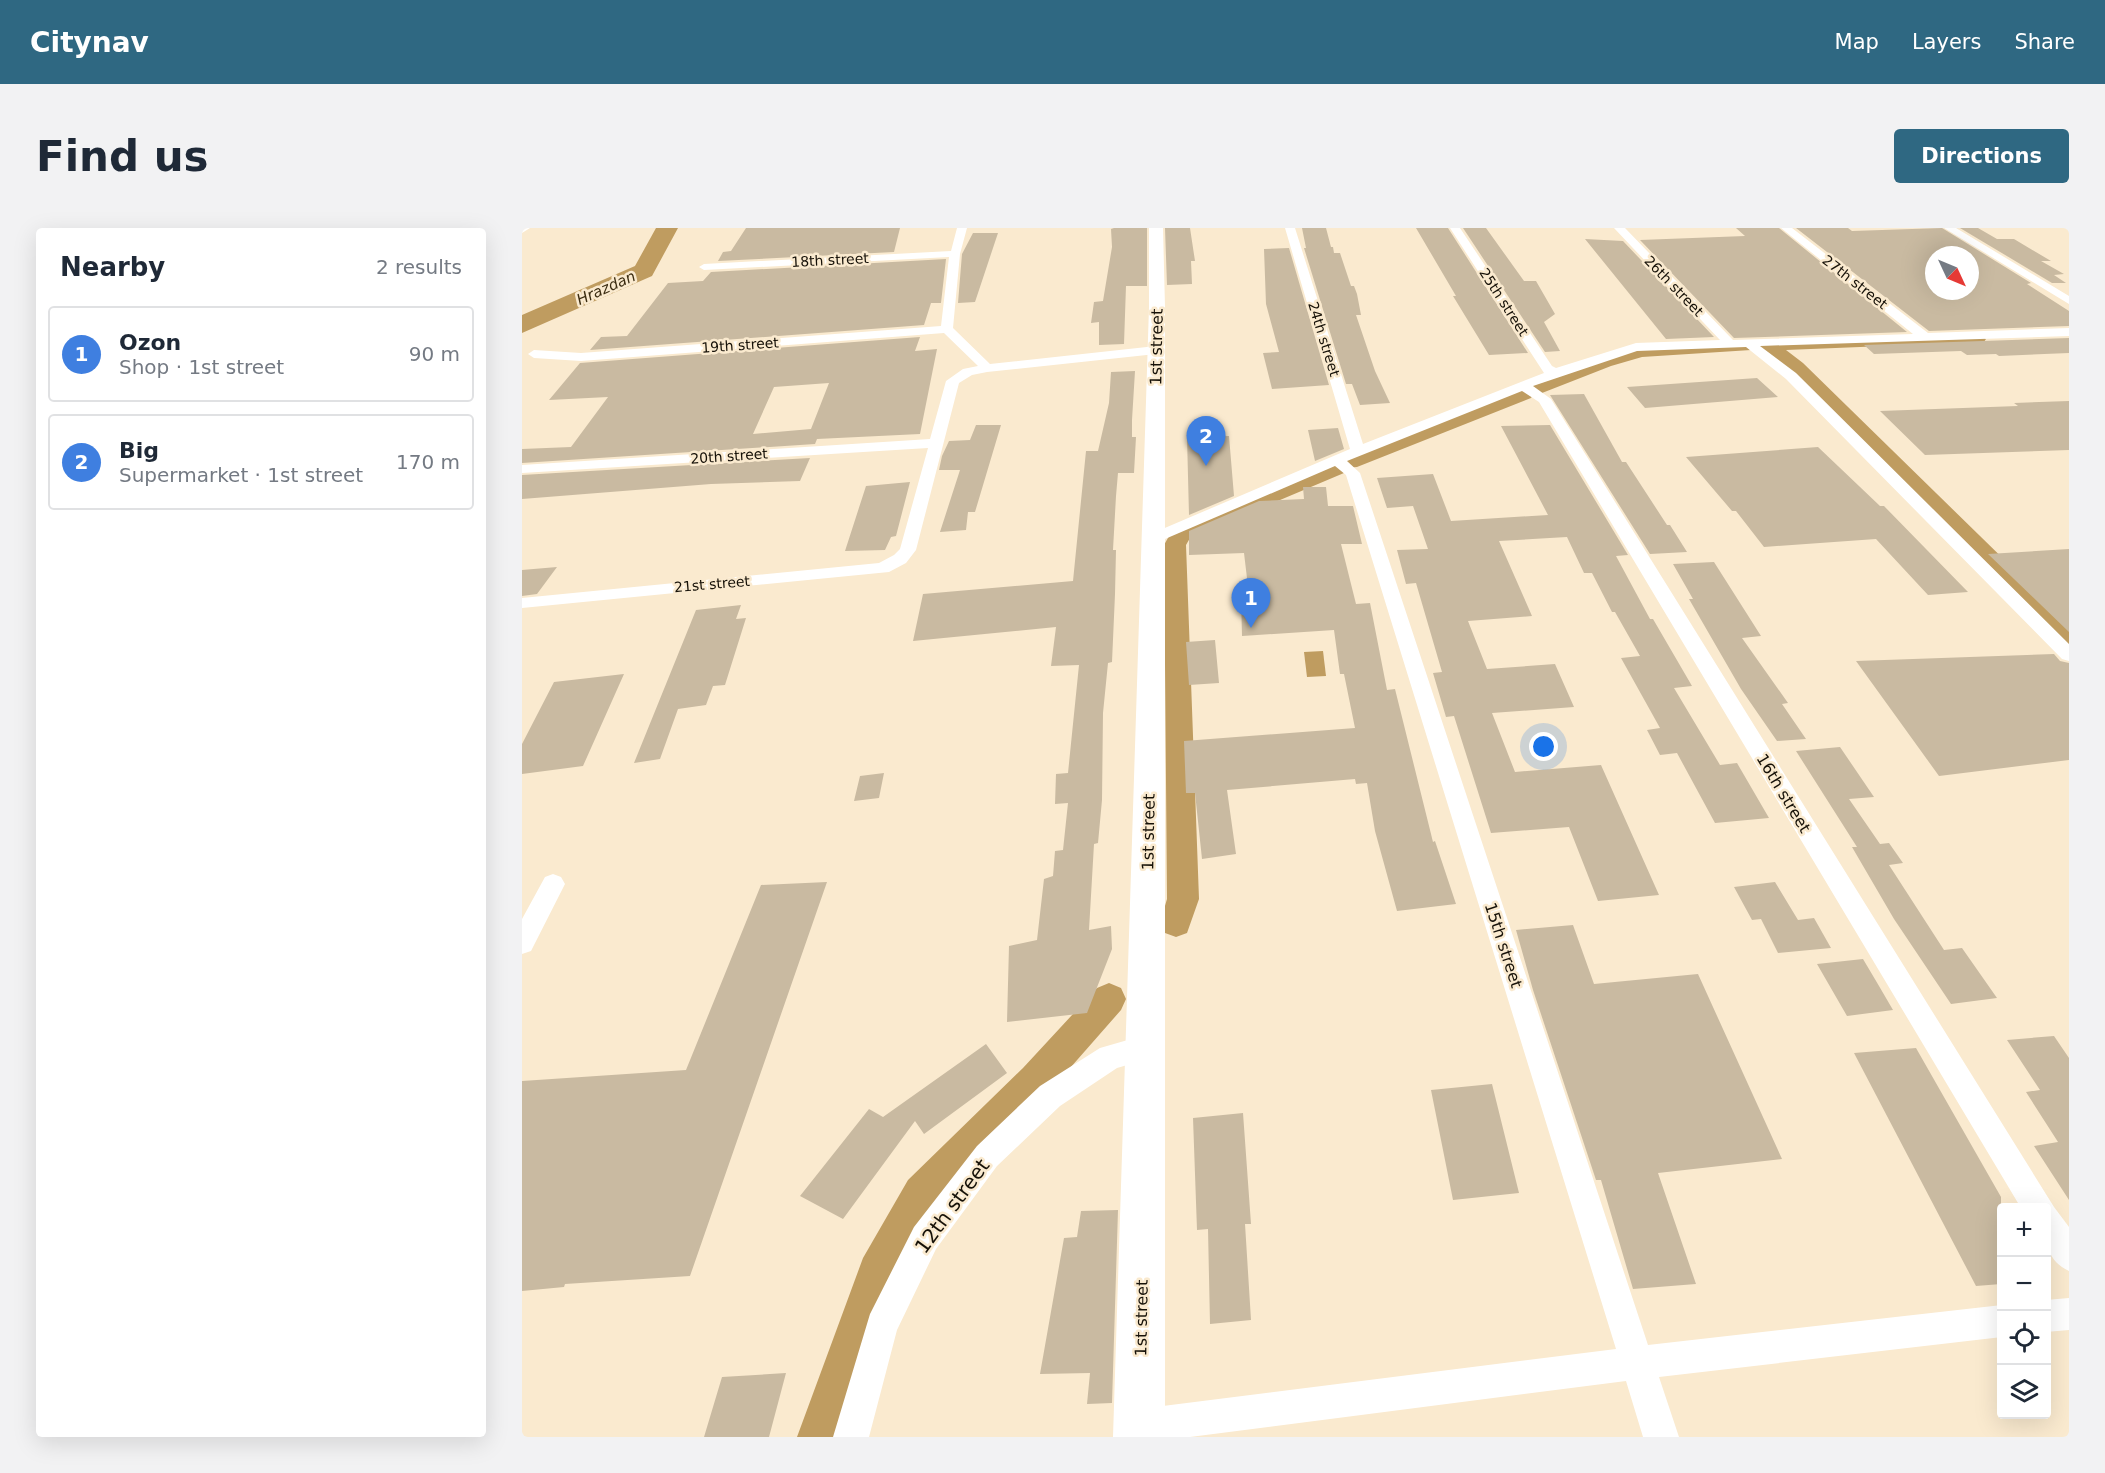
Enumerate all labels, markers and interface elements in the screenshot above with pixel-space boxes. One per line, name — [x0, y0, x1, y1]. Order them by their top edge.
text: Citynav — [30, 26, 149, 59]
text: Map — [1835, 30, 1879, 54]
text: Layers — [1912, 30, 1981, 54]
text: Share — [2014, 30, 2075, 54]
button: Directions — [1894, 129, 2069, 183]
text: Find us — [36, 132, 209, 181]
north arrow — [1925, 246, 1979, 300]
street label: 18th street — [791, 250, 870, 270]
text: Nearby — [60, 252, 165, 282]
street label: 27th street — [1820, 252, 1891, 312]
street label: 26th street — [1641, 253, 1707, 320]
text: 2 results — [376, 255, 462, 279]
street label: 25th street — [1476, 265, 1532, 339]
water label: Hrazdan — [574, 267, 638, 309]
street label: 24th street — [1305, 300, 1343, 379]
street label: 1st street — [1146, 309, 1167, 386]
text: Ozon — [119, 330, 181, 355]
street label: 19th street — [701, 334, 780, 356]
text: 1 — [75, 342, 88, 366]
text: 90 m — [409, 342, 460, 366]
text: Shop · 1st street — [119, 355, 284, 379]
pin: 2 — [1186, 416, 1226, 466]
text: Big — [119, 438, 159, 463]
street label: 20th street — [690, 445, 769, 467]
text: 2 — [75, 450, 88, 474]
text: 170 m — [396, 450, 460, 474]
text: Supermarket · 1st street — [119, 463, 363, 487]
street label: 21st street — [673, 573, 751, 595]
pin: 1 — [1232, 578, 1270, 628]
your location — [1529, 732, 1558, 761]
street label: 16th street — [1753, 750, 1815, 836]
street label: 1st street — [1138, 794, 1159, 871]
street label: 15th street — [1481, 900, 1526, 990]
street label: 12th street — [910, 1154, 994, 1258]
map controls — [1997, 1203, 2051, 1419]
button: + — [1997, 1203, 2051, 1257]
button: − — [1997, 1257, 2051, 1311]
street label: 1st street — [1131, 1280, 1152, 1357]
button: locate — [1997, 1311, 2051, 1365]
button: layers — [1997, 1365, 2051, 1419]

